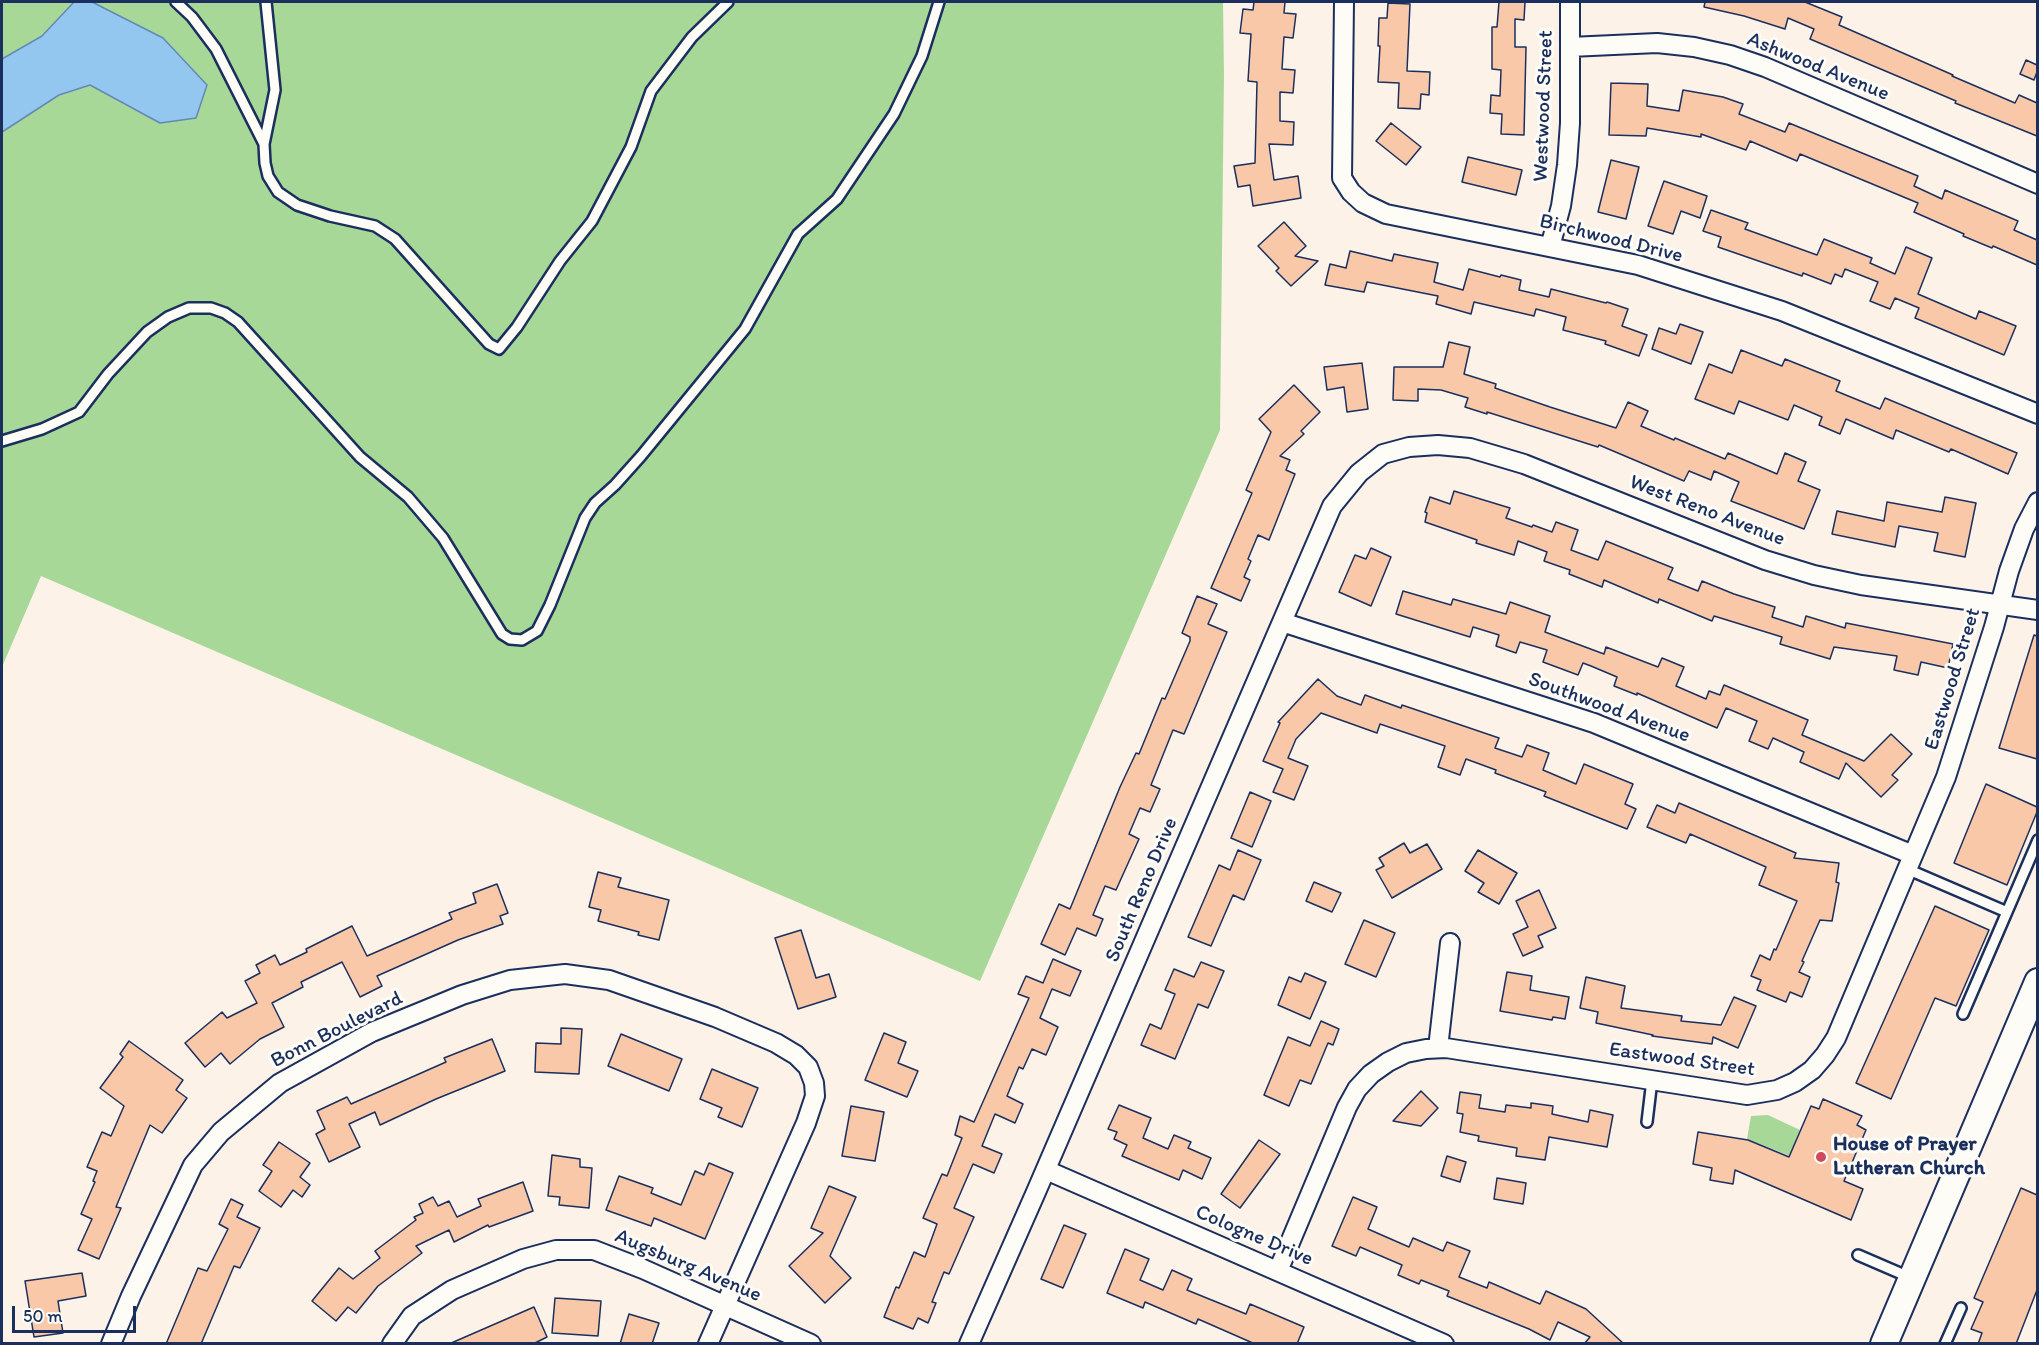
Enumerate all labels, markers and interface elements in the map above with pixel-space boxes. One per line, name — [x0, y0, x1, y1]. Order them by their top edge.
street label: Ashwood Avenue — [1743, 27, 1893, 107]
street label: Westwood Street — [1529, 30, 1559, 182]
street label: Birchwood Drive — [1537, 209, 1685, 269]
street label: West Reno Avenue — [1626, 470, 1788, 552]
street label: Eastwood Street — [1919, 605, 1987, 753]
street label: Southwood Avenue — [1525, 667, 1693, 749]
street label: South Reno Drive — [1100, 814, 1184, 966]
street label: Bonn Boulevard — [267, 986, 407, 1074]
street label: Eastwood Street — [1607, 1037, 1757, 1083]
place label: House of Prayer Lutheran Church — [1833, 1132, 1985, 1182]
marker: House of Prayer Lutheran Church — [1814, 1150, 1828, 1164]
street label: Cologne Drive — [1191, 1200, 1317, 1272]
street label: Augsburg Avenue — [611, 1224, 765, 1308]
scale bar — [15, 1294, 140, 1332]
text: 50 m — [23, 1305, 63, 1327]

